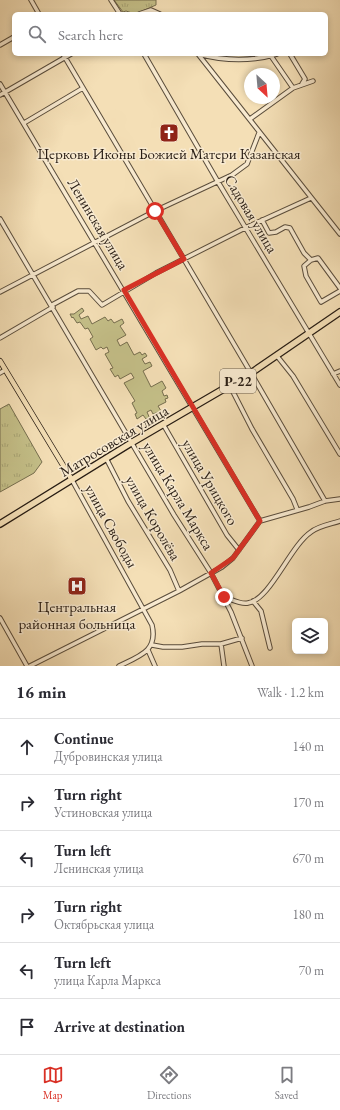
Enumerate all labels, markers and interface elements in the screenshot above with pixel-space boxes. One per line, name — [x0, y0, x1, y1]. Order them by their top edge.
search box — [12, 12, 328, 56]
icon: search — [26, 23, 48, 45]
text: Search here — [58, 25, 123, 44]
north arrow — [244, 68, 280, 104]
church icon: Церковь Иконы Божией Матери Казанская — [158, 122, 180, 144]
place label: Церковь Иконы Божией Матери Казанская — [37, 144, 301, 163]
street label: Садовая улица — [221, 171, 282, 256]
street label: Ленинская улица — [64, 174, 133, 273]
route start — [146, 202, 164, 220]
road number: Р-22 — [220, 369, 256, 393]
street label: Матросовская улица — [56, 401, 172, 481]
street label: улица Урицкого — [178, 435, 243, 528]
street label: улица Карла Маркса — [139, 438, 218, 553]
street label: улица Королёва — [121, 472, 185, 564]
street label: улица Свободы — [81, 481, 142, 571]
hospital icon: Центральная районная больница — [66, 575, 88, 597]
route end — [215, 588, 233, 606]
place label: Центральная районная больница — [19, 597, 135, 633]
map controls — [292, 618, 328, 654]
button: layers — [292, 618, 328, 654]
text: 16 min — [16, 681, 66, 703]
text: Walk · 1.2 km — [257, 684, 324, 701]
text: Continue — [54, 729, 114, 748]
icon: ahead — [16, 736, 38, 758]
text: 140 m — [293, 738, 324, 755]
text: Дубровинская улица — [54, 748, 162, 765]
text: Turn right — [54, 785, 122, 804]
icon: right — [16, 792, 38, 814]
text: 170 m — [293, 794, 324, 811]
text: Устиновская улица — [54, 804, 152, 821]
text: Turn left — [54, 841, 111, 860]
icon: left — [16, 848, 38, 870]
text: 670 m — [293, 850, 324, 867]
text: Ленинская улица — [54, 860, 144, 877]
text: Turn right — [54, 897, 122, 916]
icon: right — [16, 904, 38, 926]
text: 180 m — [293, 906, 324, 923]
text: Октябрьская улица — [54, 916, 154, 933]
text: Turn left — [54, 953, 111, 972]
icon: left — [16, 960, 38, 982]
text: 70 m — [299, 962, 324, 979]
text: улица Карла Маркса — [54, 972, 161, 989]
icon: arrive — [16, 1016, 38, 1038]
text: Arrive at destination — [54, 1017, 185, 1036]
tab: Map — [42, 1064, 64, 1102]
tab: Directions — [147, 1064, 191, 1102]
tab: Saved — [275, 1064, 298, 1102]

